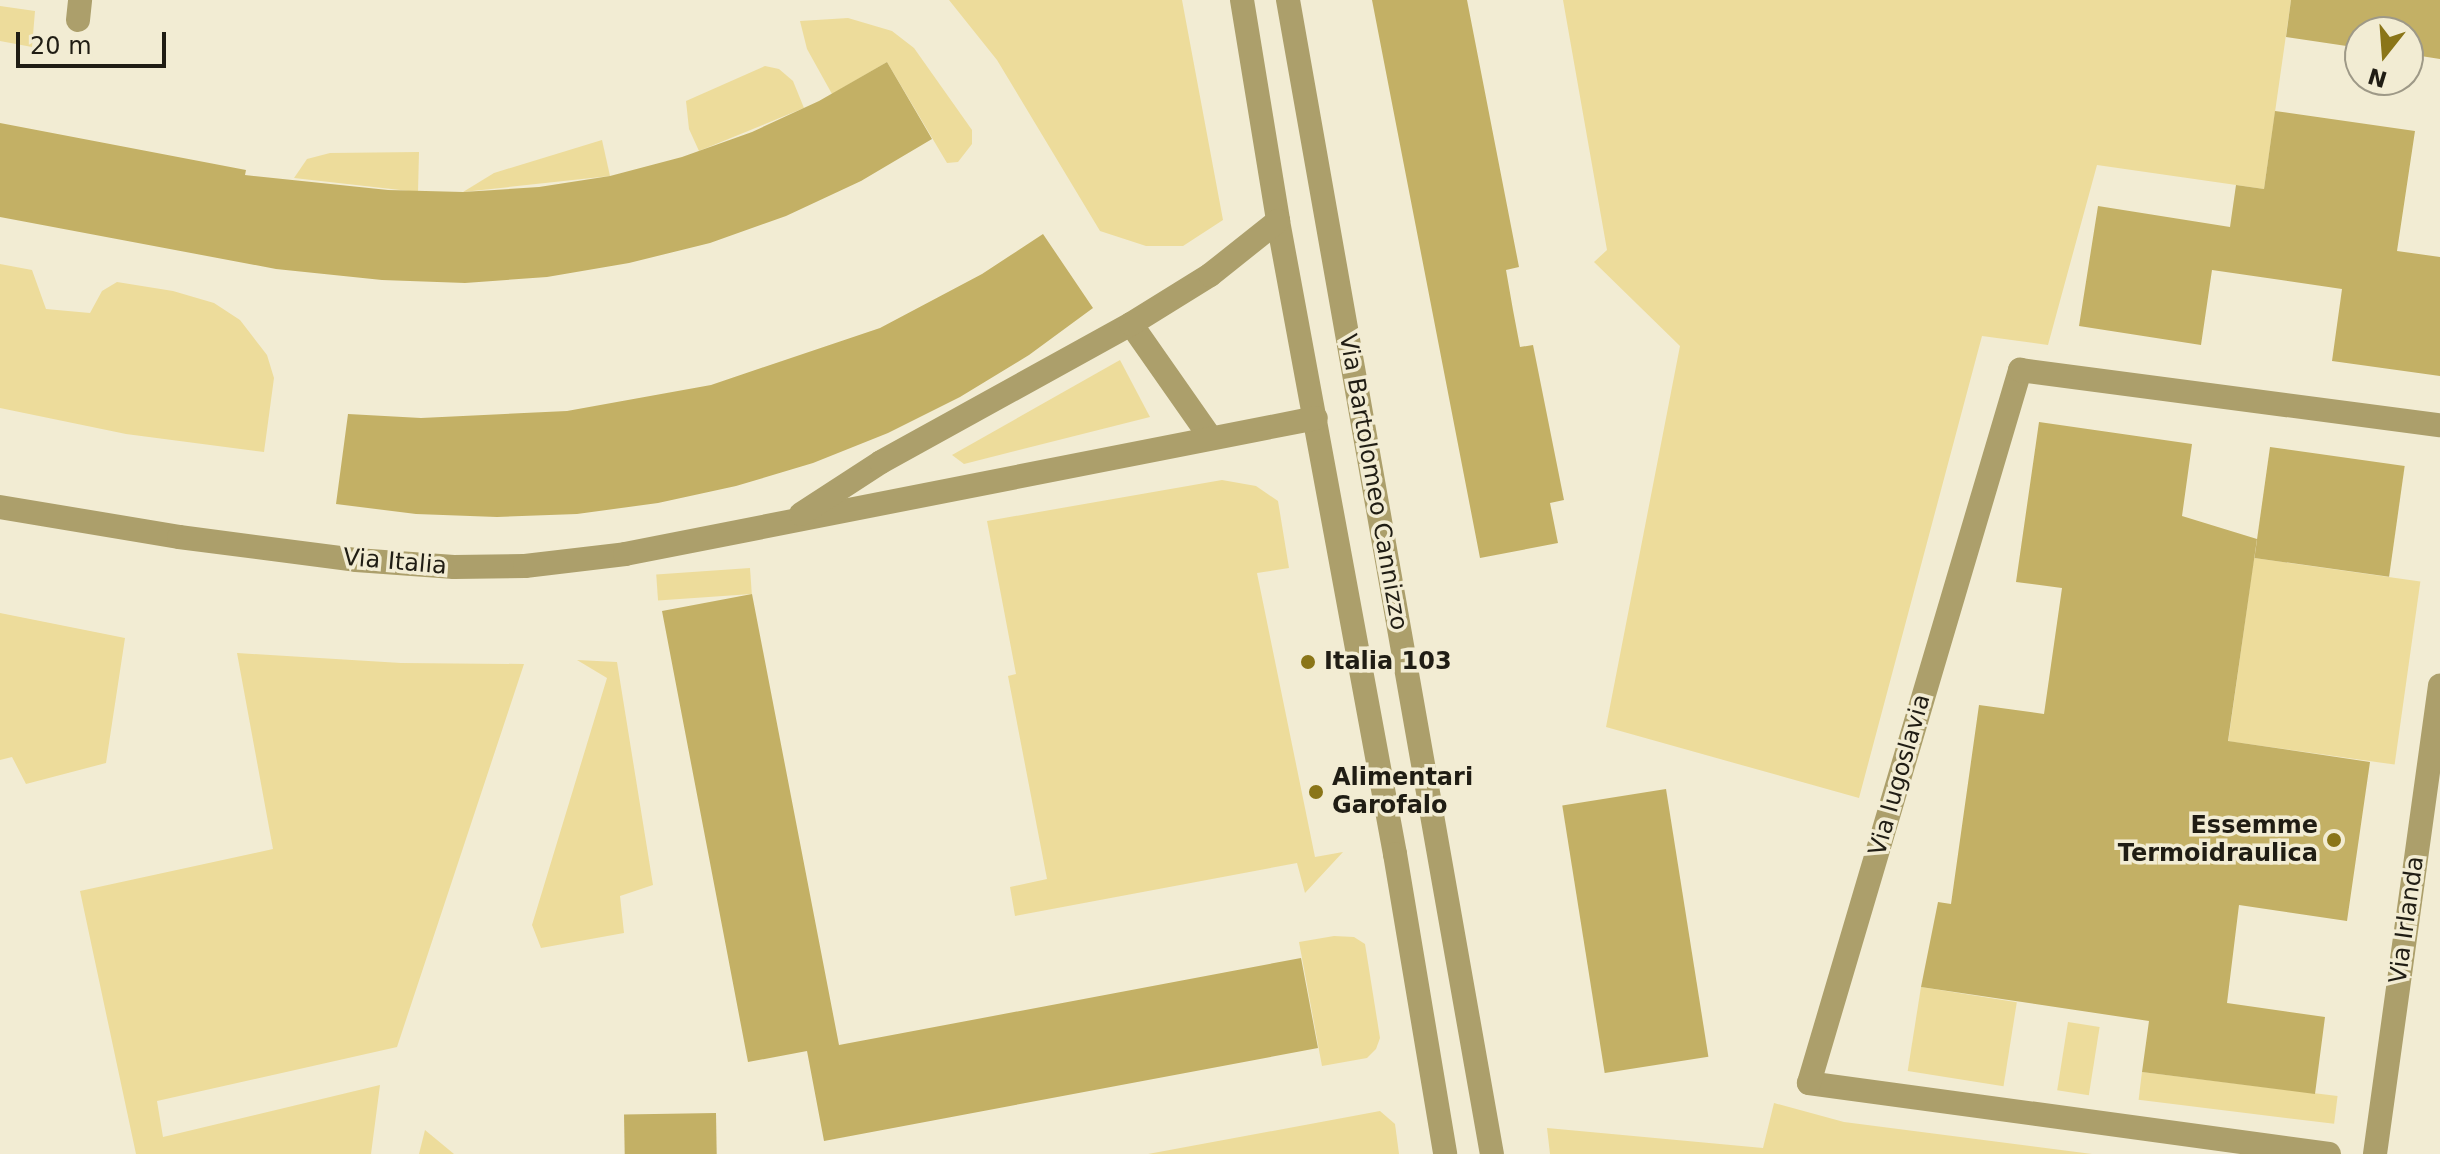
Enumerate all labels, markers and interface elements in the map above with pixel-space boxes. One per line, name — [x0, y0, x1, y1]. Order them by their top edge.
scale bar — [20, 16, 170, 66]
north arrow — [2344, 16, 2424, 96]
text: 20 m — [30, 32, 92, 60]
text: N — [2365, 63, 2390, 92]
street label: Via Bartolomeo Cannizzo — [1333, 332, 1413, 632]
street label: Via Italia — [342, 543, 448, 581]
place label: Italia 103 — [1324, 648, 1452, 676]
marker: Italia 103 — [1299, 653, 1317, 671]
street label: Via Iugoslavia — [1863, 691, 1937, 859]
place label: Alimentari Garofalo — [1332, 764, 1473, 820]
marker: Alimentari Garofalo — [1307, 783, 1325, 801]
place label: Essemme Termoidraulica — [2118, 812, 2318, 868]
marker: Essemme Termoidraulica — [2325, 831, 2343, 849]
street label: Via Irlanda — [2384, 854, 2430, 986]

